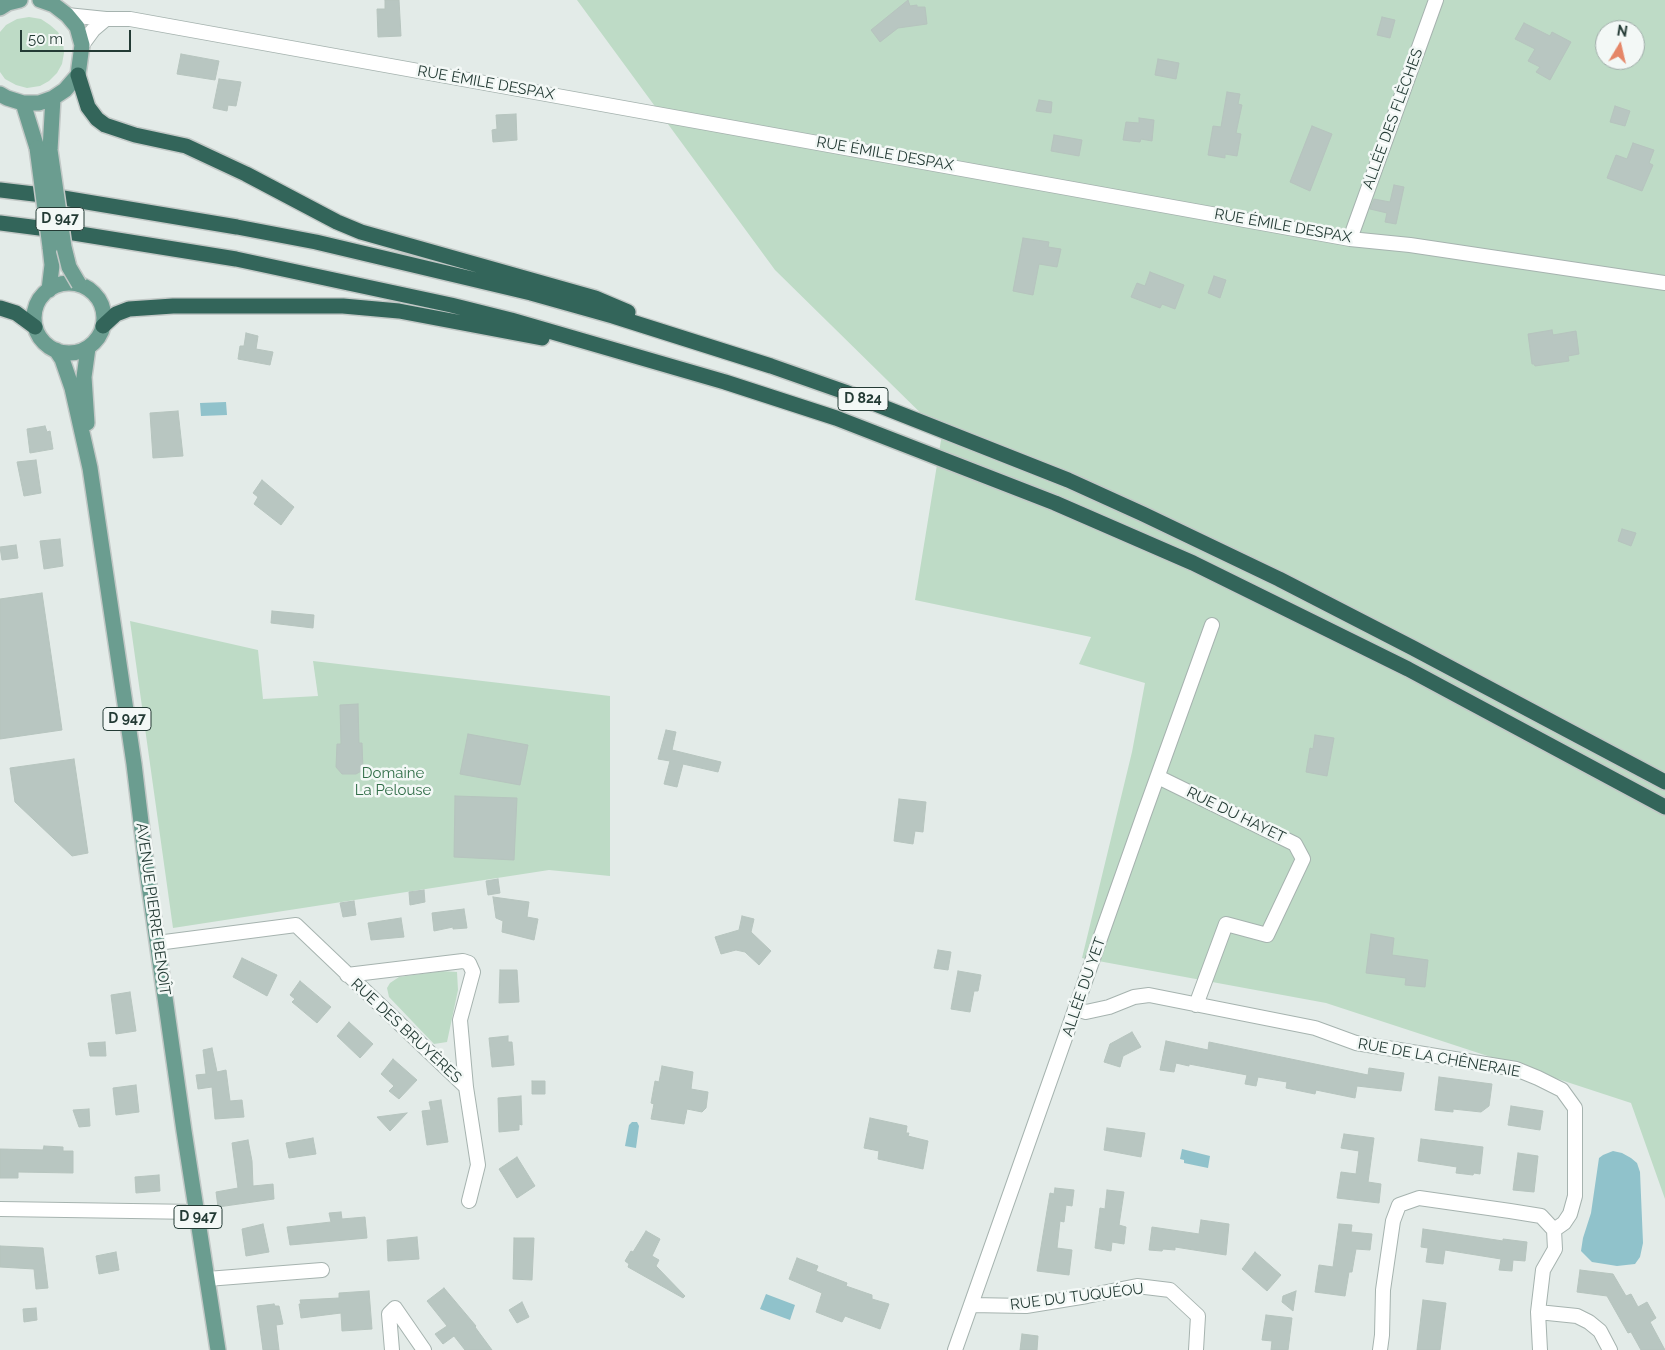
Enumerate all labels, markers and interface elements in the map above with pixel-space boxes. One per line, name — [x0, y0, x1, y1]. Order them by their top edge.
scale bar — [22, 20, 134, 52]
north arrow — [1595, 20, 1645, 70]
text: N — [1616, 22, 1629, 40]
text: 50 m — [28, 30, 63, 48]
street label: ALLÉE DES FLÈCHES — [1359, 46, 1427, 192]
street label: RUE ÉMILE DESPAX — [416, 62, 556, 104]
street label: RUE ÉMILE DESPAX — [815, 133, 955, 175]
street label: RUE ÉMILE DESPAX — [1213, 205, 1353, 247]
road number: D 947 — [36, 208, 84, 230]
road number: D 824 — [838, 388, 888, 410]
road number: D 947 — [103, 708, 151, 731]
park label: Domaine La Pelouse — [355, 764, 431, 799]
street label: RUE DU HAYET — [1184, 783, 1288, 847]
street label: AVENUE PIERRE BENOÎT — [132, 822, 174, 996]
street label: ALLÉE DU YET — [1059, 935, 1109, 1039]
street label: RUE DES BRUYÈRES — [347, 975, 465, 1087]
street label: RUE DE LA CHÊNERAIE — [1356, 1035, 1522, 1081]
road number: D 947 — [174, 1206, 222, 1228]
street label: RUE DU TUQUÉOU — [1009, 1280, 1145, 1314]

